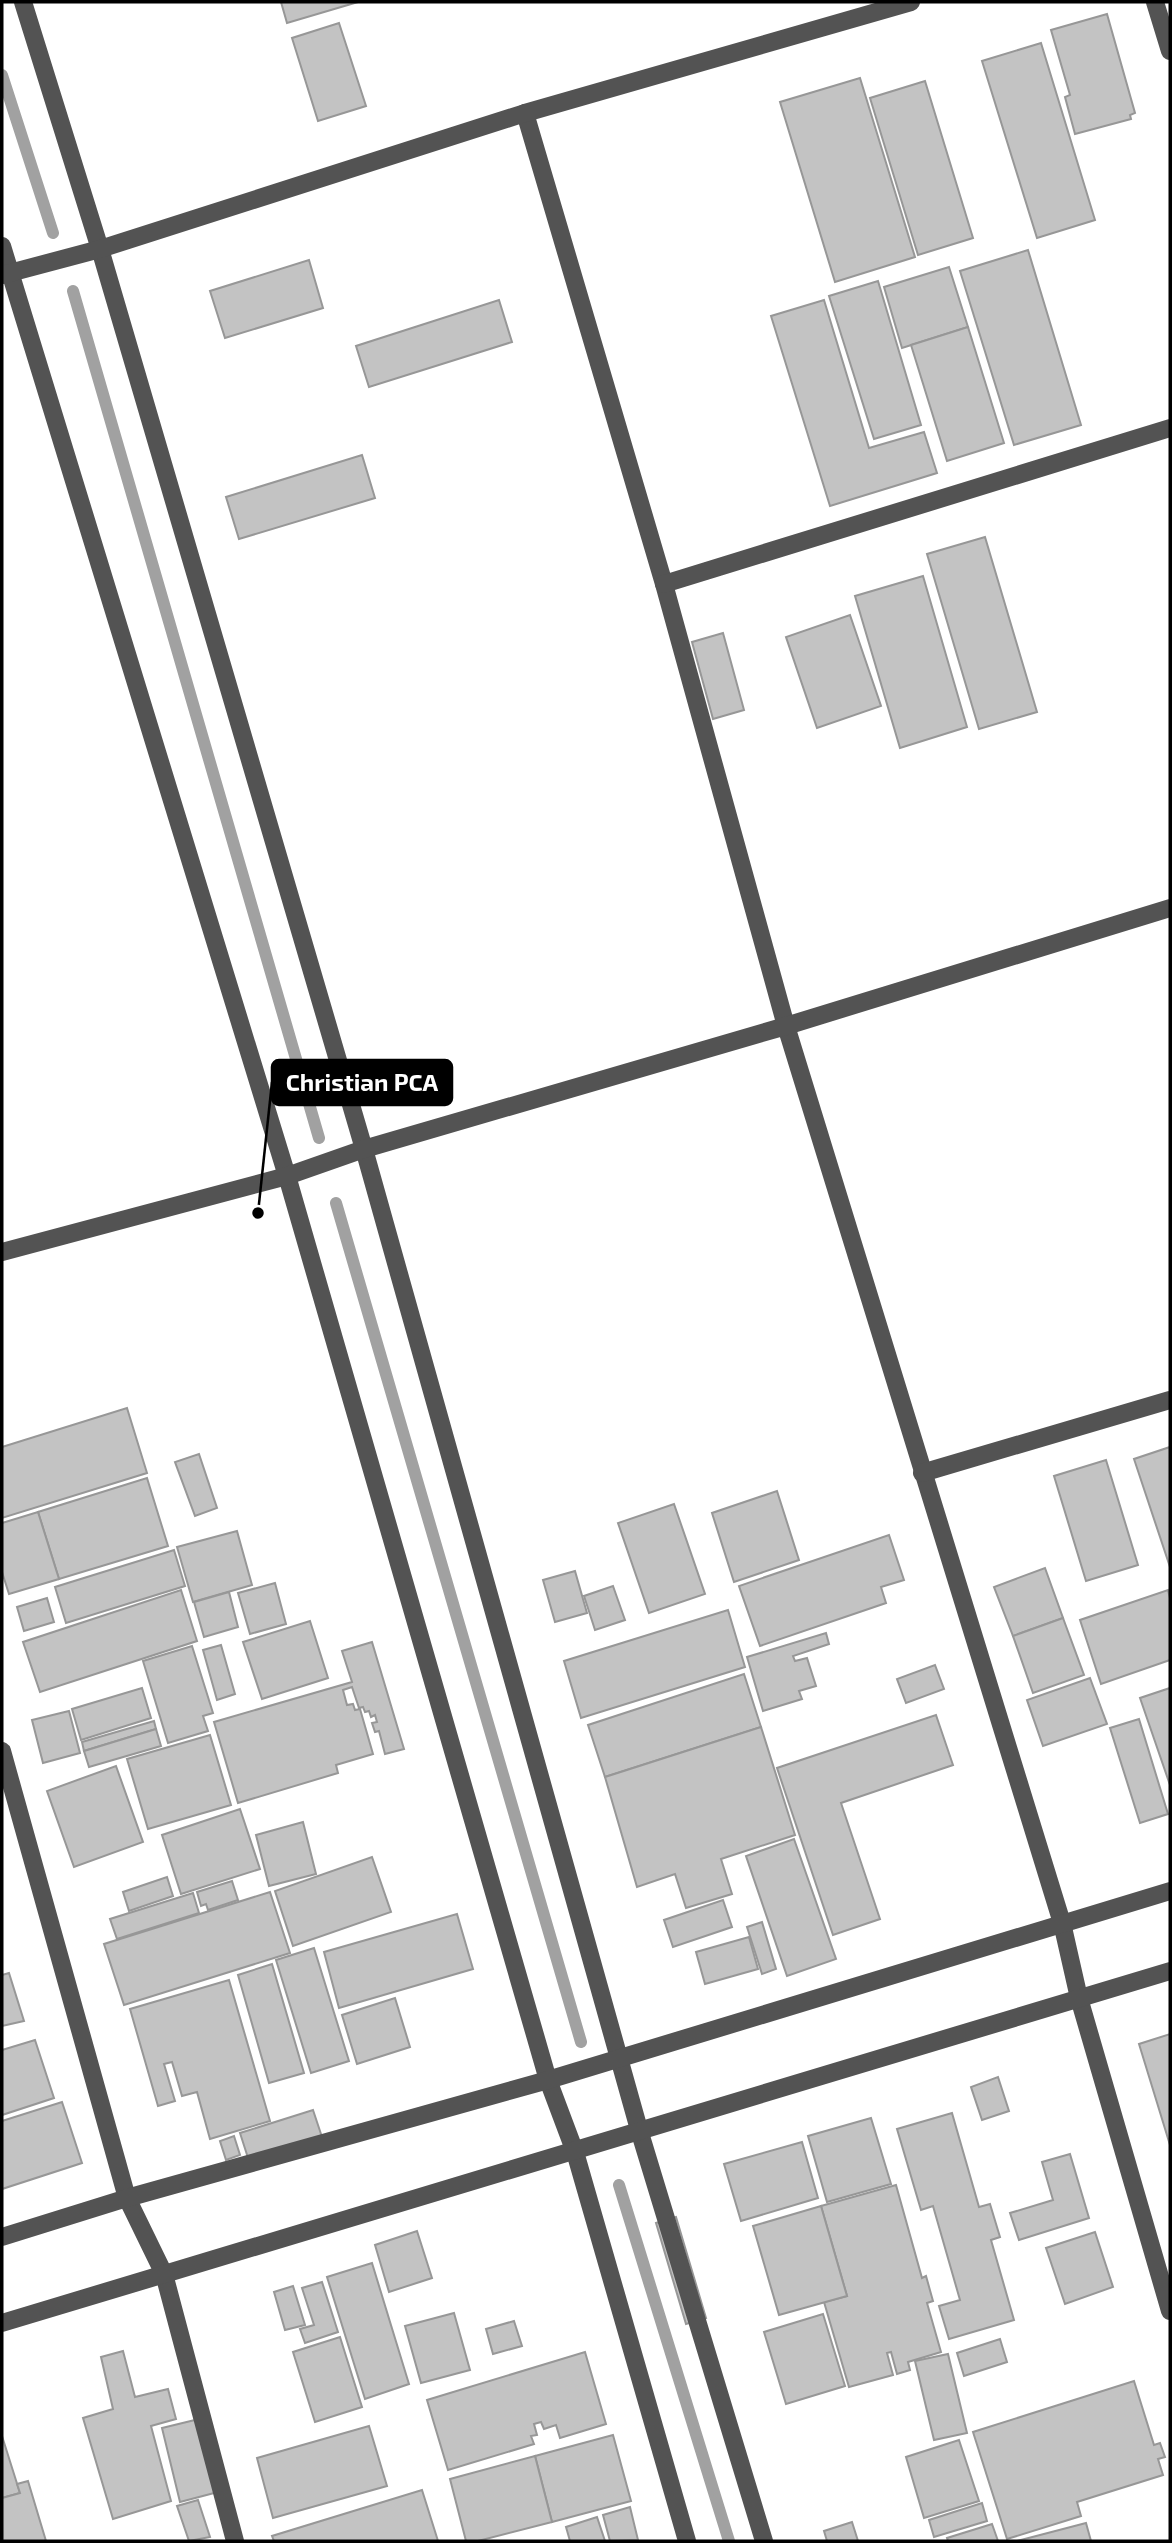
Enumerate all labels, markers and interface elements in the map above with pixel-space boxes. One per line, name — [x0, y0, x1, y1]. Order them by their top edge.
callout: Christian PCA — [272, 1060, 452, 1105]
text: Christian PCA — [286, 1067, 439, 1096]

